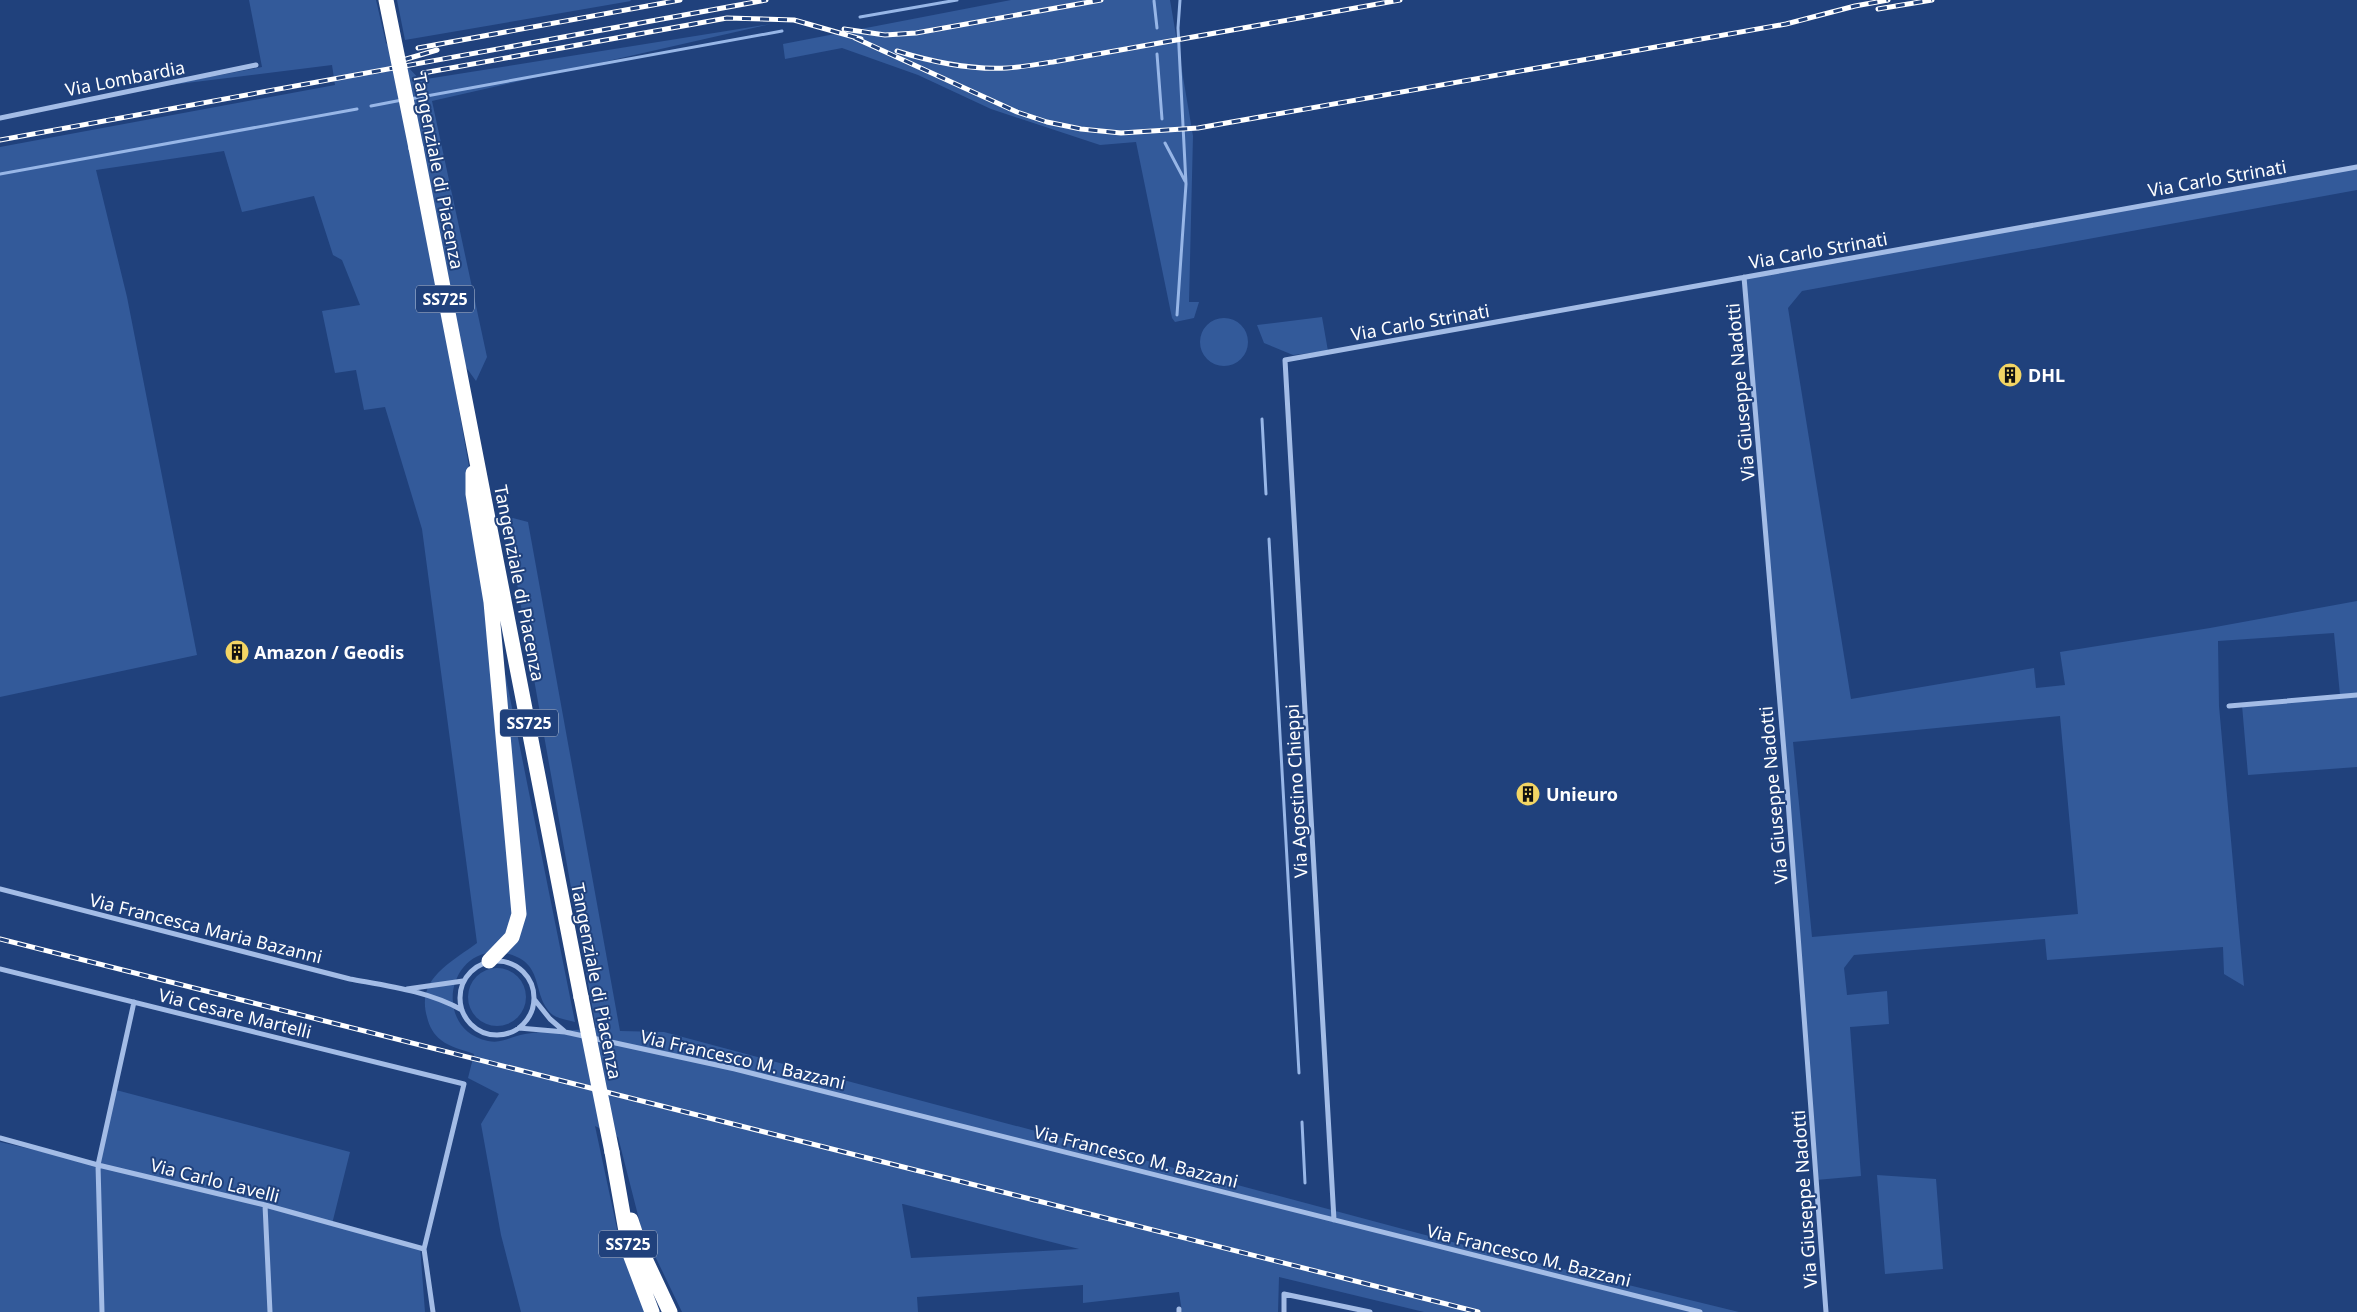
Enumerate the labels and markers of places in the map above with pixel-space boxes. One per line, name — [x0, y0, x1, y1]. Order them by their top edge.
building icon: DHL — [1997, 362, 2023, 388]
place label: DHL — [2028, 363, 2065, 387]
building icon: Amazon / Geodis — [224, 639, 250, 665]
place label: Amazon / Geodis — [254, 640, 404, 664]
building icon: Unieuro — [1515, 781, 1541, 807]
place label: Unieuro — [1546, 782, 1618, 806]

